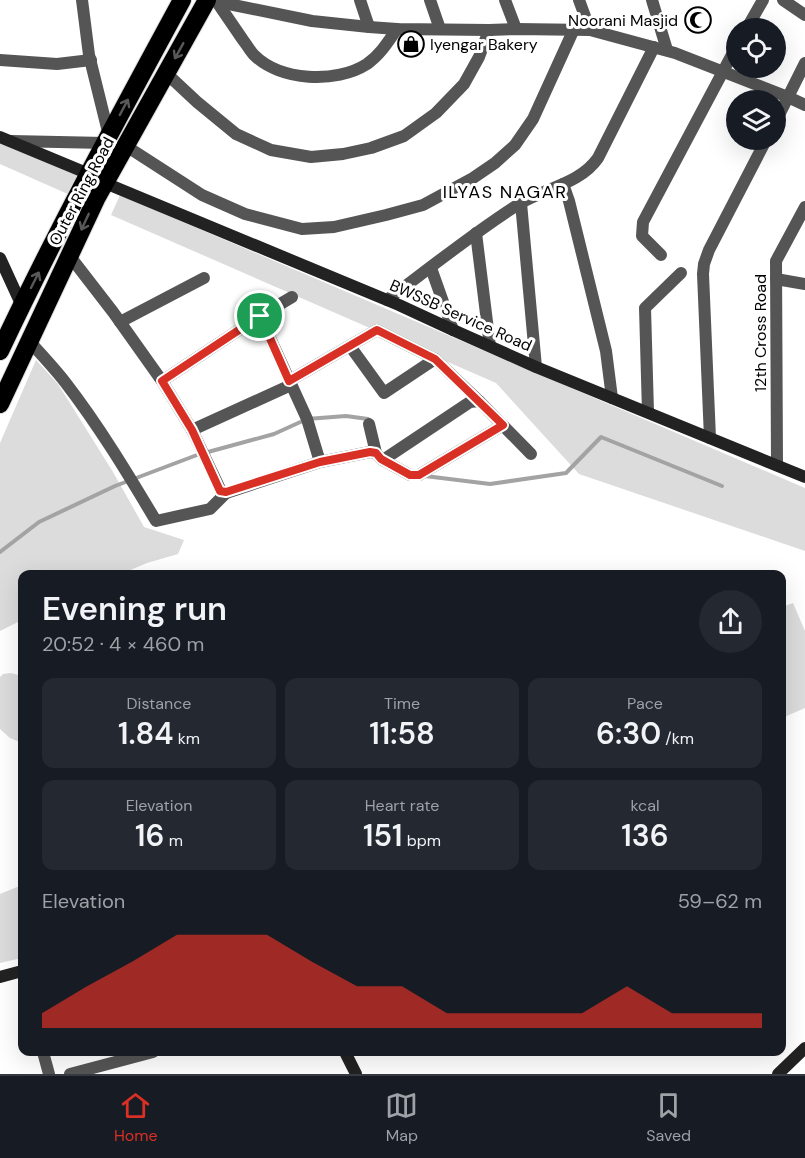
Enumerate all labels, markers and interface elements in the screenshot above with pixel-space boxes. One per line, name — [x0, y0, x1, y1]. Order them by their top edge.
mosque icon: Noorani Masjid — [683, 5, 713, 35]
place label: Noorani Masjid — [568, 10, 678, 31]
map controls — [726, 18, 786, 150]
button: locate — [726, 18, 786, 78]
shop icon: Iyengar Bakery — [396, 29, 426, 59]
place label: Iyengar Bakery — [430, 34, 538, 55]
one-way arrow — [173, 42, 184, 60]
button: layers — [726, 90, 786, 150]
one-way arrow — [119, 98, 130, 116]
street label: Outer Ring Road — [44, 133, 119, 249]
district label: ILYAS NAGAR — [443, 180, 567, 204]
one-way arrow — [78, 213, 90, 231]
one-way arrow — [29, 272, 41, 289]
street label: 12th Cross Road — [750, 274, 771, 392]
street label: BWSSB Service Road — [386, 275, 535, 356]
pin — [234, 290, 285, 341]
icon: arrive — [243, 299, 276, 332]
text: Evening run — [42, 587, 227, 630]
button: share — [699, 590, 762, 653]
text: 20:52 · 4 × 460 m — [42, 631, 204, 657]
text: Distance — [127, 693, 191, 714]
text: Time — [384, 693, 420, 714]
text: Pace — [627, 693, 663, 714]
text: 1.84 — [118, 714, 173, 753]
text: 11:58 — [369, 714, 435, 753]
text: 6:30 — [596, 714, 661, 753]
text: km — [173, 728, 200, 749]
text: /km — [661, 728, 694, 749]
text: Elevation — [126, 795, 192, 816]
text: Heart rate — [365, 795, 439, 816]
text: kcal — [631, 795, 659, 816]
text: 16 — [135, 816, 164, 855]
text: 151 — [363, 816, 402, 855]
text: 136 — [621, 816, 669, 855]
text: m — [164, 830, 183, 851]
text: bpm — [402, 830, 441, 851]
text: Elevation — [42, 888, 125, 914]
text: 59–62 m — [678, 888, 762, 914]
tab: Home — [114, 1089, 158, 1146]
tab: Map — [385, 1089, 418, 1146]
tab: Saved — [646, 1089, 691, 1146]

